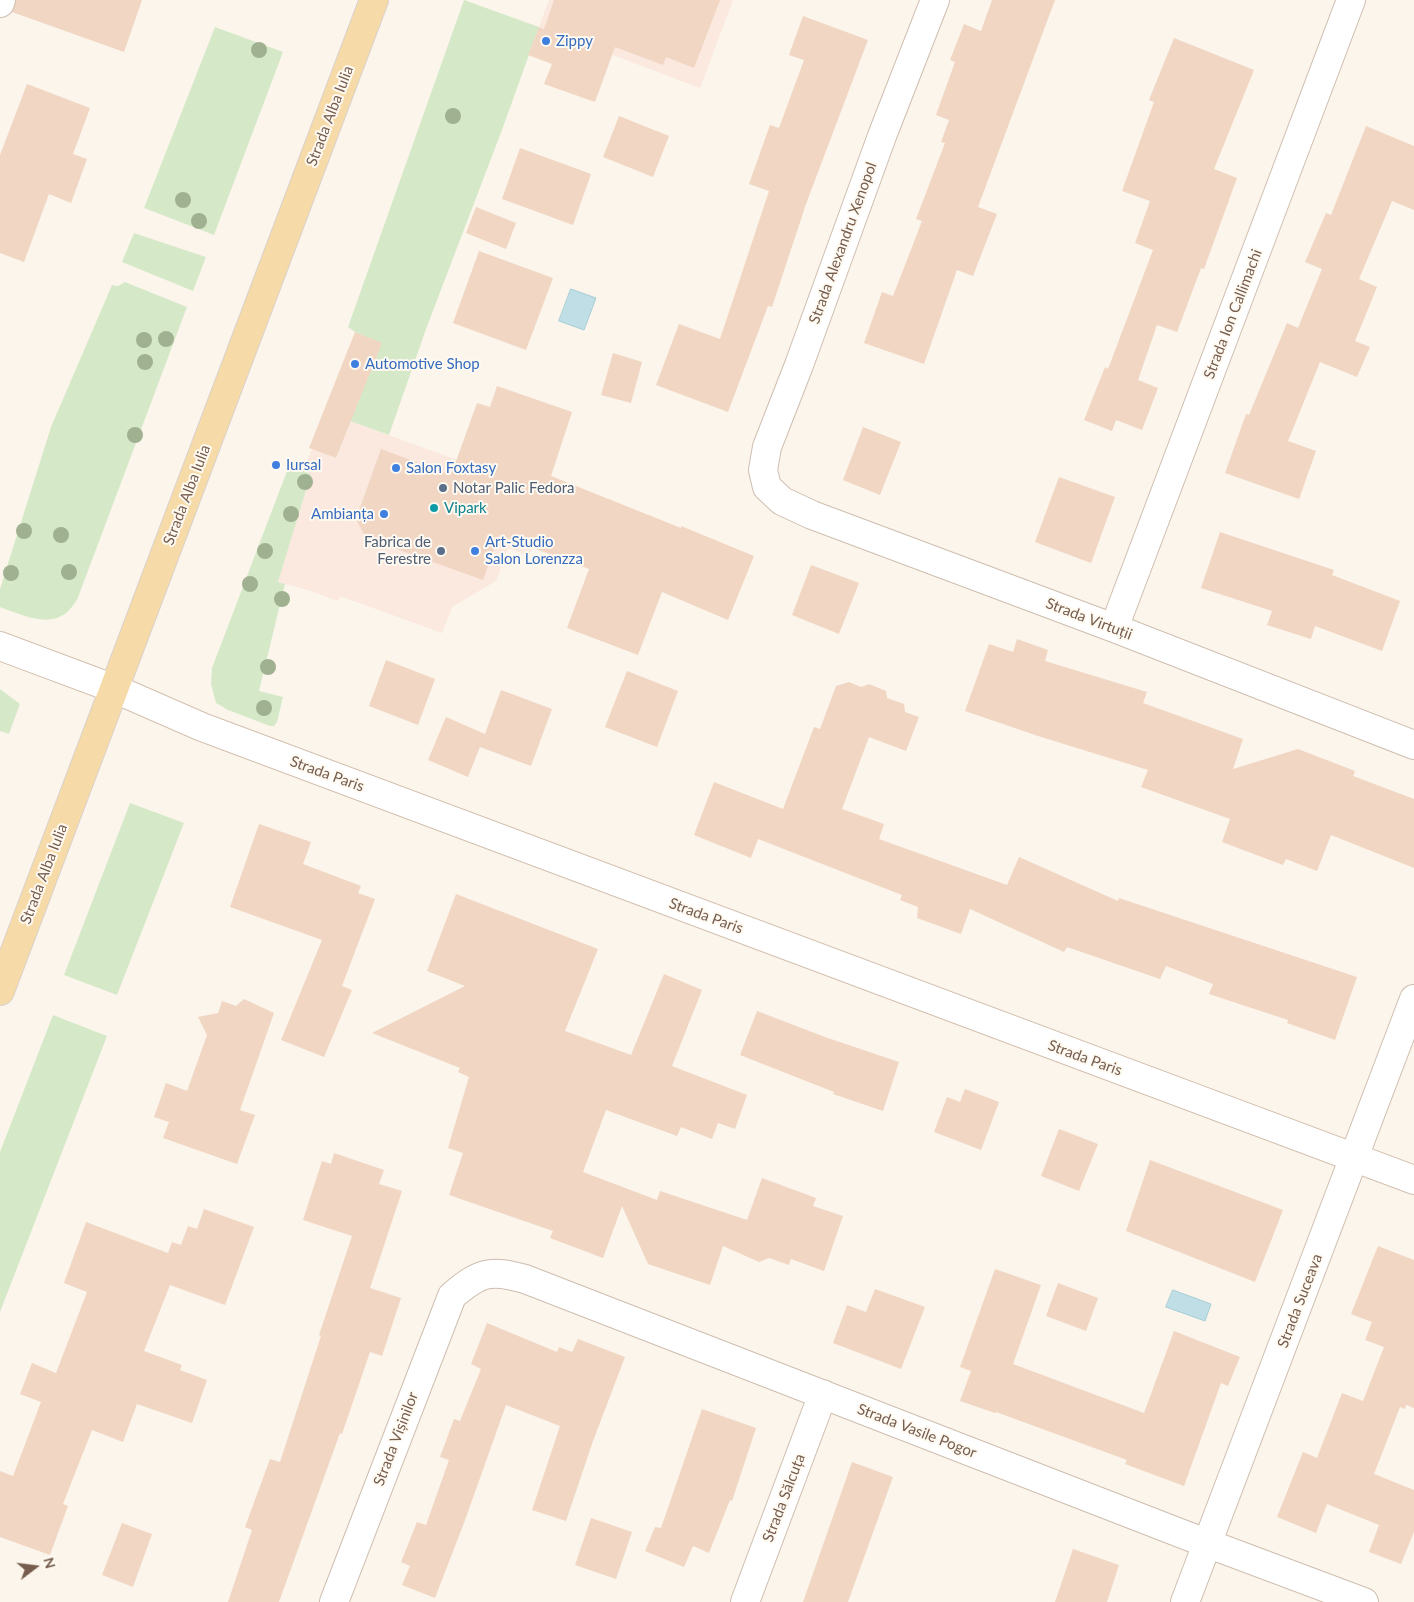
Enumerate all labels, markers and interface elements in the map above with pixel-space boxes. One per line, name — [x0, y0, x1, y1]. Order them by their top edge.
place label: Zippy — [556, 32, 593, 50]
marker: Zippy — [540, 35, 552, 47]
street label: Strada Alba Iulia — [303, 63, 357, 169]
street label: Strada Alexandru Xenopol — [805, 160, 881, 326]
street label: Strada Ion Callimachi — [1200, 247, 1266, 381]
place label: Automotive Shop — [365, 355, 480, 373]
marker: Automotive Shop — [349, 358, 361, 370]
street label: Strada Alba Iulia — [160, 442, 214, 548]
place label: Iursal — [286, 456, 321, 474]
marker: Iursal — [270, 459, 282, 471]
place label: Salon Foxtasy — [406, 459, 496, 477]
marker: Salon Foxtasy — [390, 462, 402, 474]
place label: Notar Palic Fedora — [453, 479, 575, 497]
marker: Notar Palic Fedora — [437, 482, 449, 494]
place label: Vipark — [444, 499, 487, 517]
marker: Vipark — [428, 502, 440, 514]
place label: Ambianța — [311, 505, 374, 523]
marker: Ambianța — [378, 508, 390, 520]
place label: Fabrica de Ferestre — [364, 533, 431, 568]
place label: Art-Studio Salon Lorenzza — [485, 533, 583, 568]
marker: Fabrica de Ferestre — [435, 545, 447, 557]
marker: Art-Studio Salon Lorenzza — [469, 545, 481, 557]
street label: Strada Virtuții — [1043, 594, 1135, 644]
street label: Strada Paris — [288, 752, 366, 796]
street label: Strada Alba Iulia — [17, 821, 71, 927]
street label: Strada Paris — [667, 894, 745, 938]
street label: Strada Paris — [1046, 1036, 1124, 1080]
street label: Strada Suceava — [1274, 1251, 1326, 1351]
street label: Strada Vișinilor — [370, 1390, 422, 1488]
street label: Strada Vasile Pogor — [855, 1400, 979, 1462]
street label: Strada Sălcuța — [759, 1451, 809, 1545]
north arrow — [10, 1542, 60, 1592]
text: N — [40, 1556, 60, 1570]

